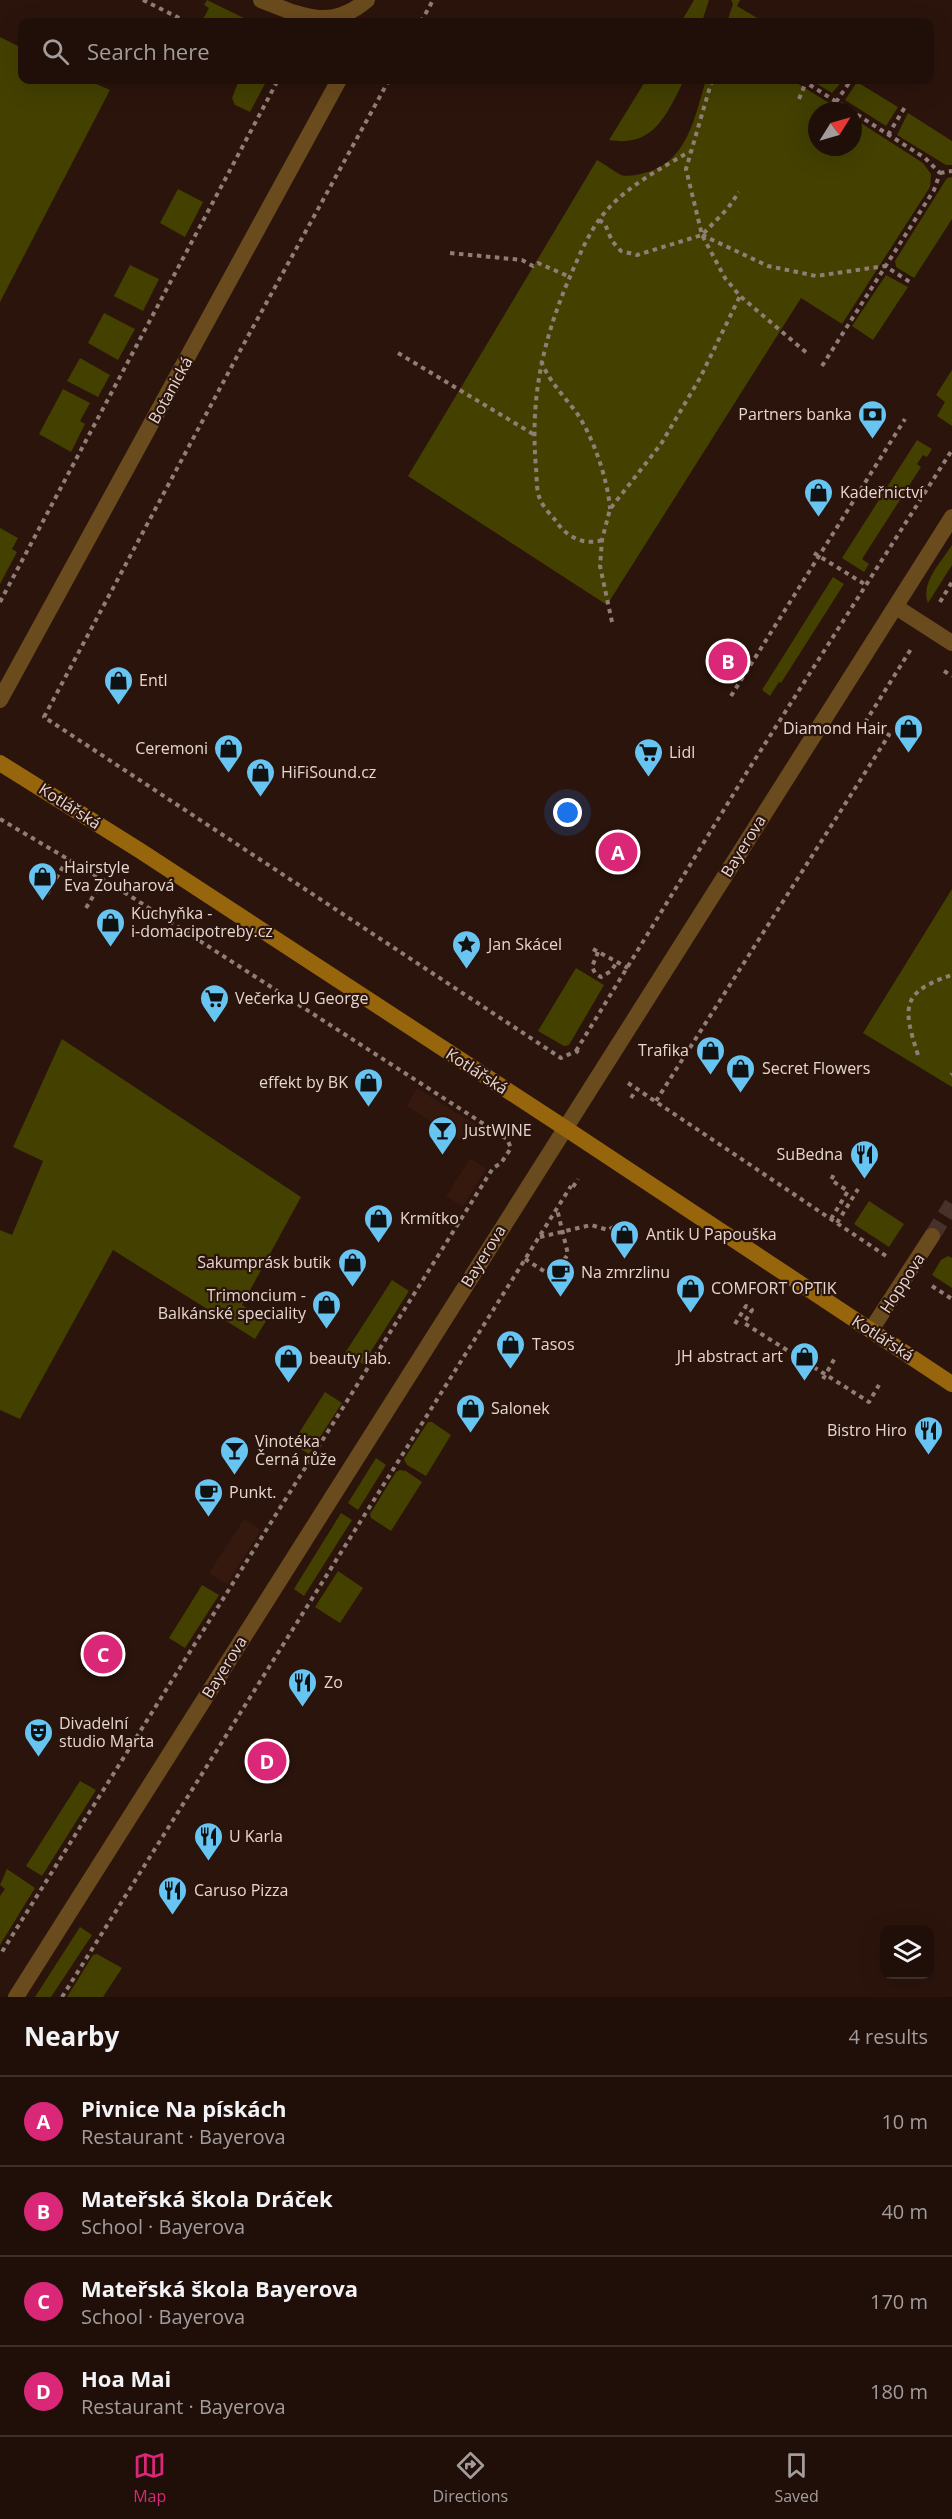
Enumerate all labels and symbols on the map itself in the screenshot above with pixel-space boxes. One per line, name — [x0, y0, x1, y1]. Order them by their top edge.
north arrow — [808, 102, 862, 156]
street label: Botanická — [143, 353, 197, 427]
bank icon: Partners banka — [857, 398, 889, 440]
place label: Partners banka — [738, 403, 852, 425]
shop icon: Kadeřnictví — [803, 476, 835, 518]
place label: Kadeřnictví — [840, 481, 924, 503]
pin: B — [708, 638, 748, 684]
shop icon: Entl — [102, 664, 134, 706]
place label: Entl — [139, 669, 167, 691]
shop icon: Diamond Hair — [892, 712, 924, 754]
place label: Diamond Hair — [783, 717, 887, 739]
shop icon: Ceremoni — [213, 732, 245, 774]
supermarket icon: Lidl — [632, 736, 664, 778]
place label: Ceremoni — [135, 737, 208, 759]
place label: Lidl — [669, 741, 695, 763]
shop icon: HiFiSound.cz — [244, 756, 276, 798]
place label: HiFiSound.cz — [281, 761, 376, 783]
street label: Kotlářská — [35, 778, 105, 834]
your location — [553, 798, 582, 827]
street label: Bayerova — [715, 811, 771, 881]
pin: A — [598, 830, 638, 874]
place label: Hairstyle Eva Zouharová — [64, 856, 174, 896]
shop icon: Hairstyle Eva Zouharová — [27, 860, 59, 902]
place label: Kuchyňka - i-domacipotreby.cz — [131, 902, 273, 942]
shop icon: Kuchyňka - i-domacipotreby.cz — [94, 906, 126, 948]
place icon: Jan Skácel — [451, 928, 483, 970]
place label: Jan Skácel — [486, 933, 562, 955]
supermarket icon: Večerka U George — [198, 982, 230, 1024]
place label: Večerka U George — [235, 987, 368, 1009]
shop icon: Trafika — [694, 1034, 726, 1076]
place label: Trafika — [638, 1039, 689, 1061]
street label: Kotlářská — [442, 1043, 512, 1099]
shop icon: Secret Flowers — [725, 1052, 757, 1094]
place label: Secret Flowers — [762, 1057, 870, 1079]
shop icon: effekt by BK — [353, 1066, 385, 1108]
place label: effekt by BK — [259, 1071, 348, 1093]
bar icon: JustWINE — [427, 1114, 459, 1156]
place label: JustWINE — [462, 1119, 532, 1141]
restaurant icon: SuBedna — [848, 1138, 880, 1180]
place label: SuBedna — [777, 1143, 843, 1165]
shop icon: Krmítko — [363, 1202, 395, 1244]
place label: Krmítko — [400, 1207, 459, 1229]
shop icon: Antik U Papouška — [609, 1218, 641, 1260]
street label: Bayerova — [455, 1221, 511, 1291]
place label: Antik U Papouška — [646, 1223, 777, 1245]
shop icon: Sakumprásk butik — [336, 1246, 368, 1288]
street label: Hoppova — [874, 1249, 930, 1317]
place label: Sakumprásk butik — [197, 1251, 332, 1273]
cafe icon: Na zmrzlinu — [544, 1256, 576, 1298]
place label: Na zmrzlinu — [581, 1261, 670, 1283]
shop icon: COMFORT OPTIK — [674, 1272, 706, 1314]
place label: COMFORT OPTIK — [711, 1277, 837, 1299]
place label: Trimoncium - Balkánské speciality — [158, 1284, 307, 1324]
shop icon: Trimoncium - Balkánské speciality — [311, 1288, 343, 1330]
street label: Kotlářská — [848, 1310, 918, 1366]
shop icon: Tasos — [495, 1328, 527, 1370]
place label: Tasos — [532, 1333, 575, 1355]
shop icon: JH abstract art — [788, 1340, 820, 1382]
shop icon: beauty lab. — [272, 1342, 304, 1384]
place label: JH abstract art — [675, 1345, 783, 1367]
place label: beauty lab. — [309, 1347, 391, 1369]
shop icon: Salonek — [454, 1392, 486, 1434]
place label: Salonek — [491, 1397, 550, 1419]
restaurant icon: Bistro Hiro — [912, 1414, 944, 1456]
place label: Bistro Hiro — [827, 1419, 907, 1441]
place label: Vinotéka Černá růže — [255, 1430, 336, 1470]
bar icon: Vinotéka Černá růže — [218, 1434, 250, 1476]
cafe icon: Punkt. — [192, 1476, 224, 1518]
place label: Punkt. — [229, 1481, 277, 1503]
pin: C — [84, 1632, 122, 1676]
street label: Bayerova — [196, 1632, 252, 1702]
restaurant icon: Zo — [287, 1666, 319, 1708]
place label: Zo — [324, 1671, 343, 1693]
place label: Divadelní studio Marta — [59, 1712, 154, 1752]
theatre icon: Divadelní studio Marta — [22, 1716, 54, 1758]
pin: D — [248, 1738, 286, 1784]
restaurant icon: U Karla — [192, 1820, 224, 1862]
place label: U Karla — [229, 1825, 283, 1847]
restaurant icon: Caruso Pizza — [157, 1874, 189, 1916]
place label: Caruso Pizza — [194, 1879, 288, 1901]

